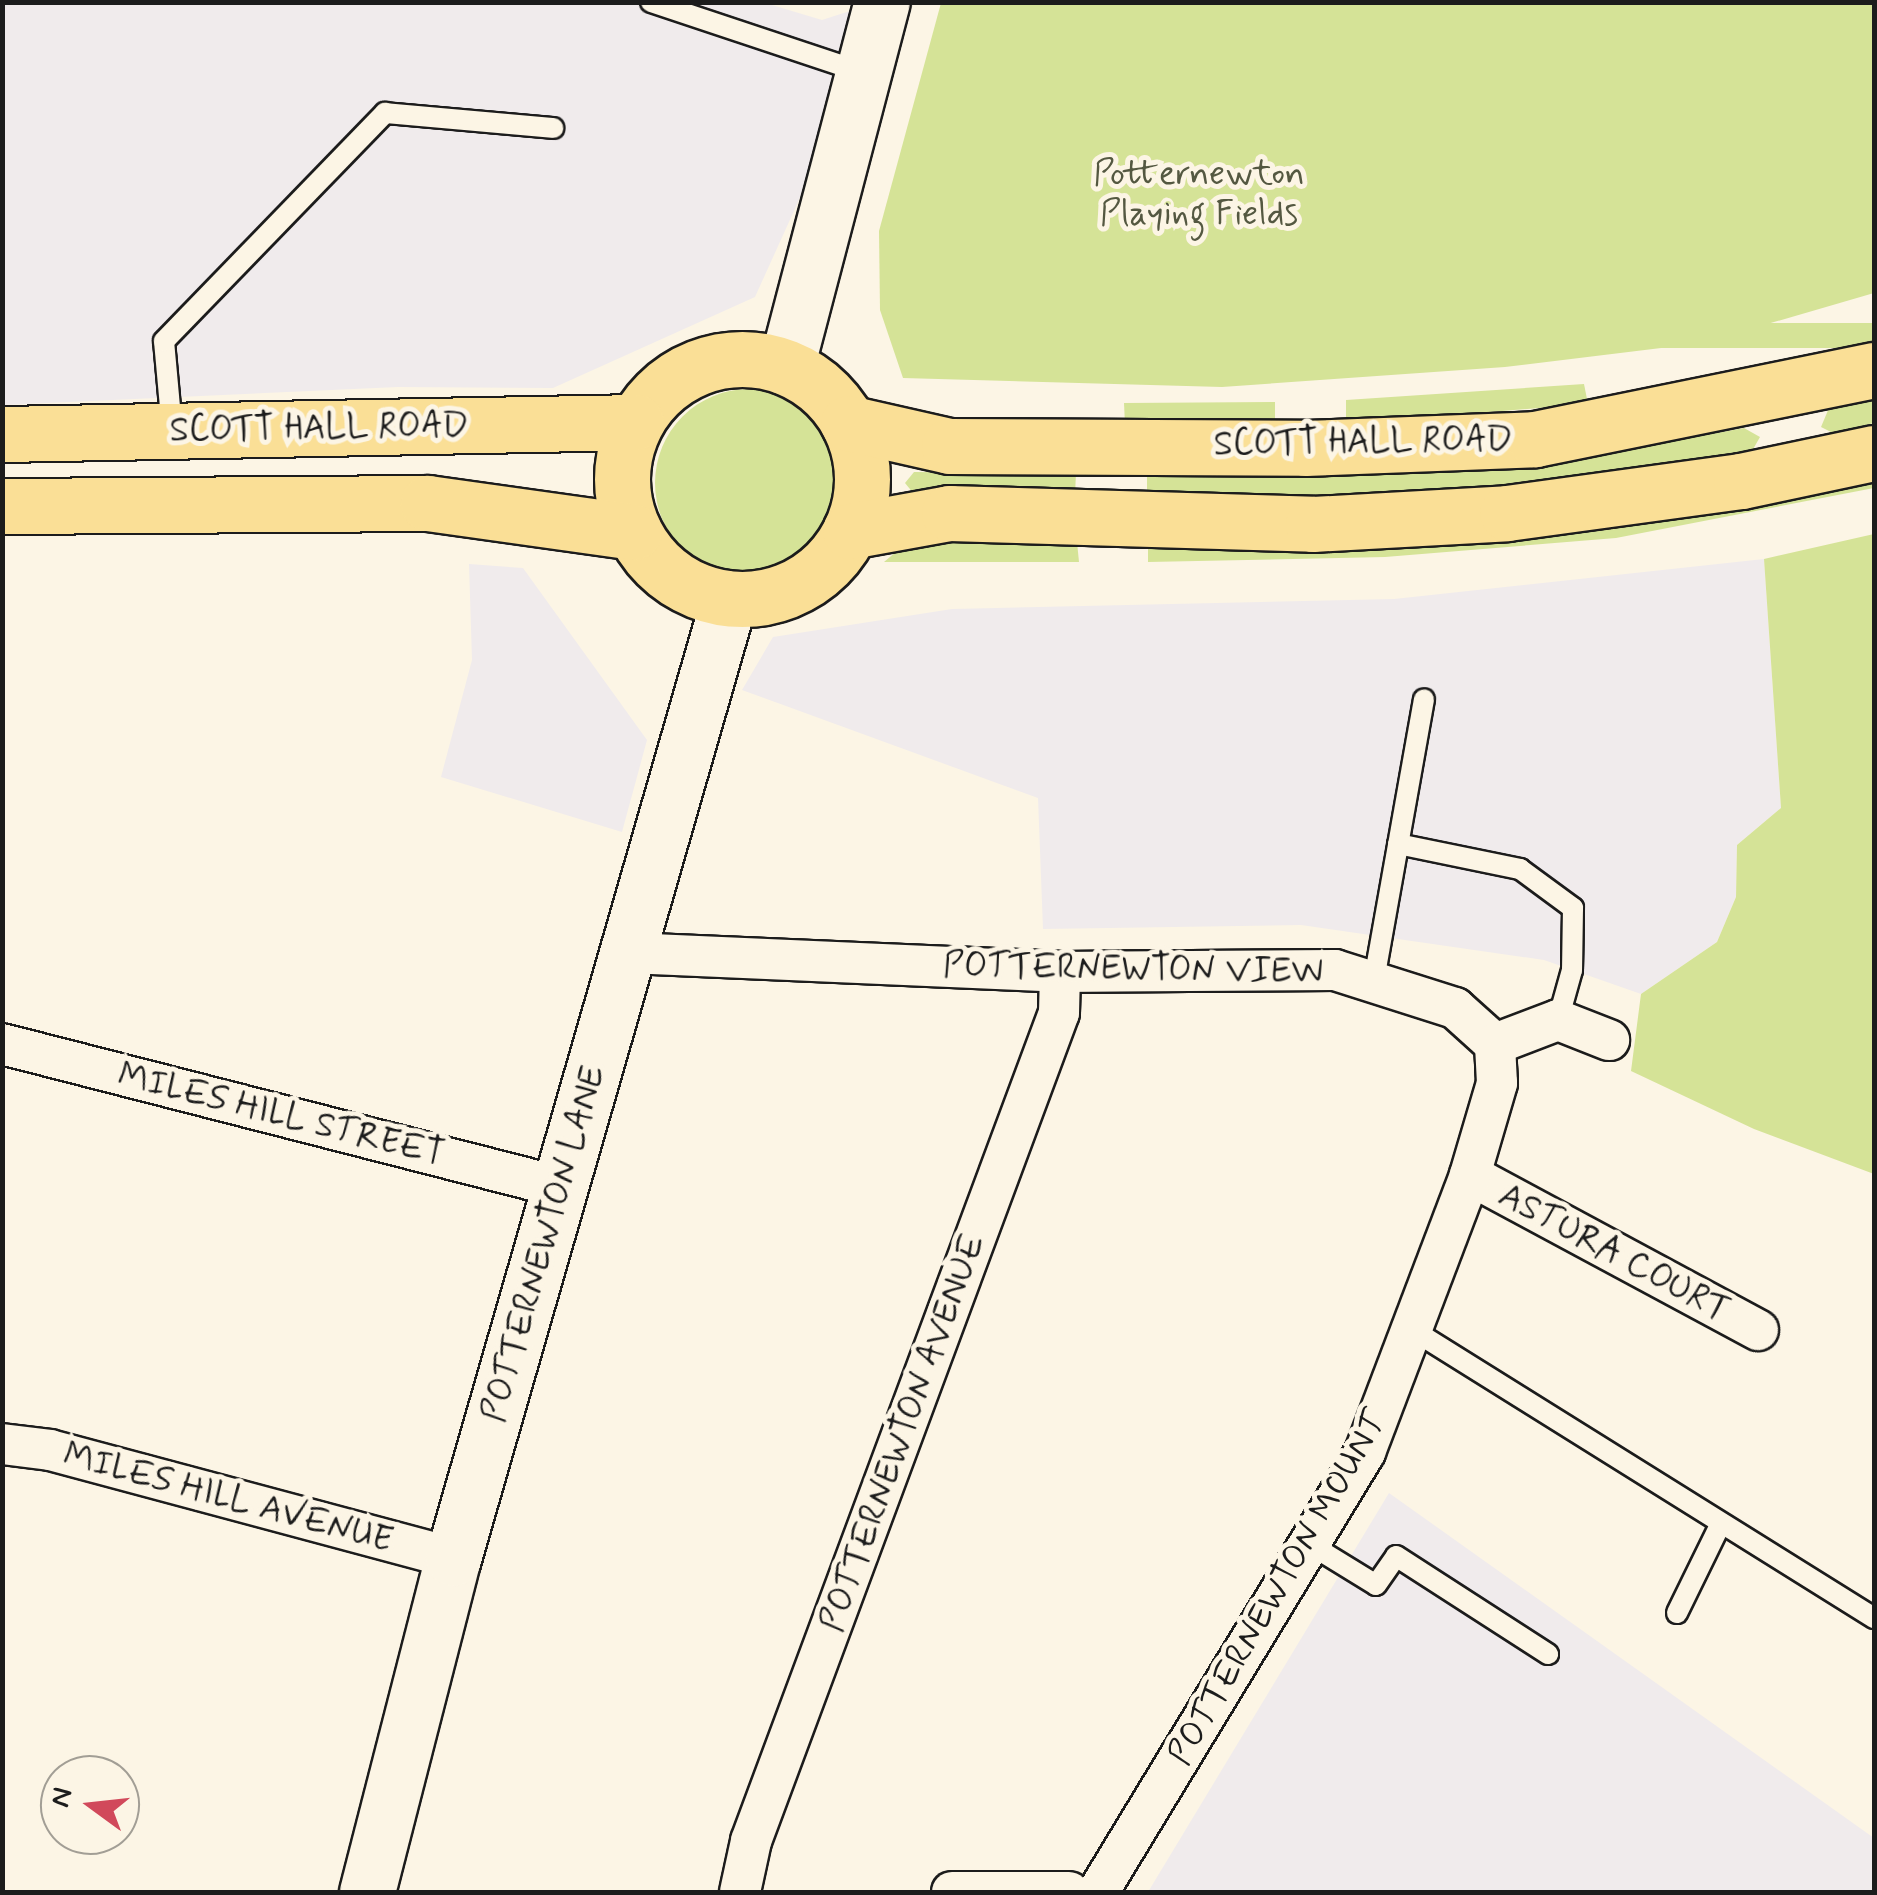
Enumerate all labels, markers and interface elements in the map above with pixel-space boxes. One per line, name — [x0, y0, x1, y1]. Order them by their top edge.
park label: Potternewton Playing Fields — [1093, 153, 1305, 235]
street label: SCOTT HALL ROAD — [170, 404, 468, 452]
street label: SCOTT HALL ROAD — [1214, 418, 1512, 466]
street label: POTTERNEWTON VIEW — [944, 945, 1322, 993]
street label: MILES HILL STREET — [110, 1053, 452, 1177]
street label: POTTERNEWTON LANE — [472, 1058, 616, 1430]
street label: ASTURA COURT — [1491, 1174, 1737, 1332]
street label: POTTERNEWTON AVENUE — [812, 1229, 994, 1637]
street label: POTTERNEWTON MOUNT — [1159, 1402, 1397, 1774]
street label: MILES HILL AVENUE — [55, 1433, 401, 1563]
north arrow — [40, 1755, 140, 1855]
text: N — [42, 1784, 83, 1811]

